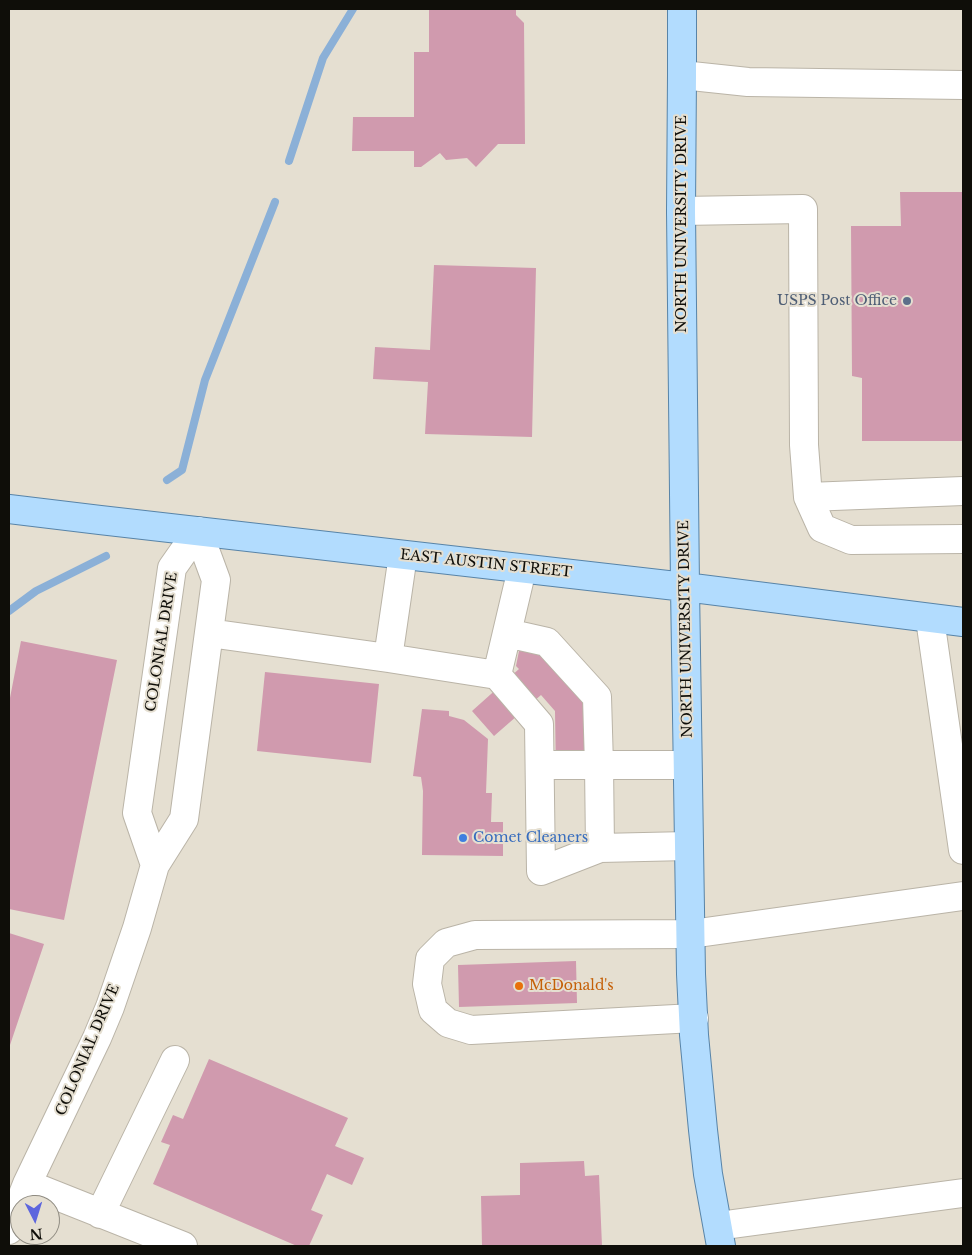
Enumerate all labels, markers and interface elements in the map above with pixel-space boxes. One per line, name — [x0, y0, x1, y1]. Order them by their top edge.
street label: NORTH UNIVERSITY DRIVE — [674, 115, 690, 333]
place label: USPS Post Office — [777, 293, 897, 309]
marker: USPS Post Office — [901, 295, 913, 307]
street label: NORTH UNIVERSITY DRIVE — [676, 520, 696, 738]
street label: EAST AUSTIN STREET — [399, 547, 573, 581]
street label: COLONIAL DRIVE — [143, 571, 181, 713]
place label: Comet Cleaners — [473, 830, 588, 846]
marker: Comet Cleaners — [457, 832, 469, 844]
place label: McDonald's — [529, 978, 614, 994]
marker: McDonald's — [513, 980, 525, 992]
street label: COLONIAL DRIVE — [53, 982, 123, 1118]
north arrow — [10, 1195, 60, 1245]
text: N — [29, 1224, 44, 1243]

